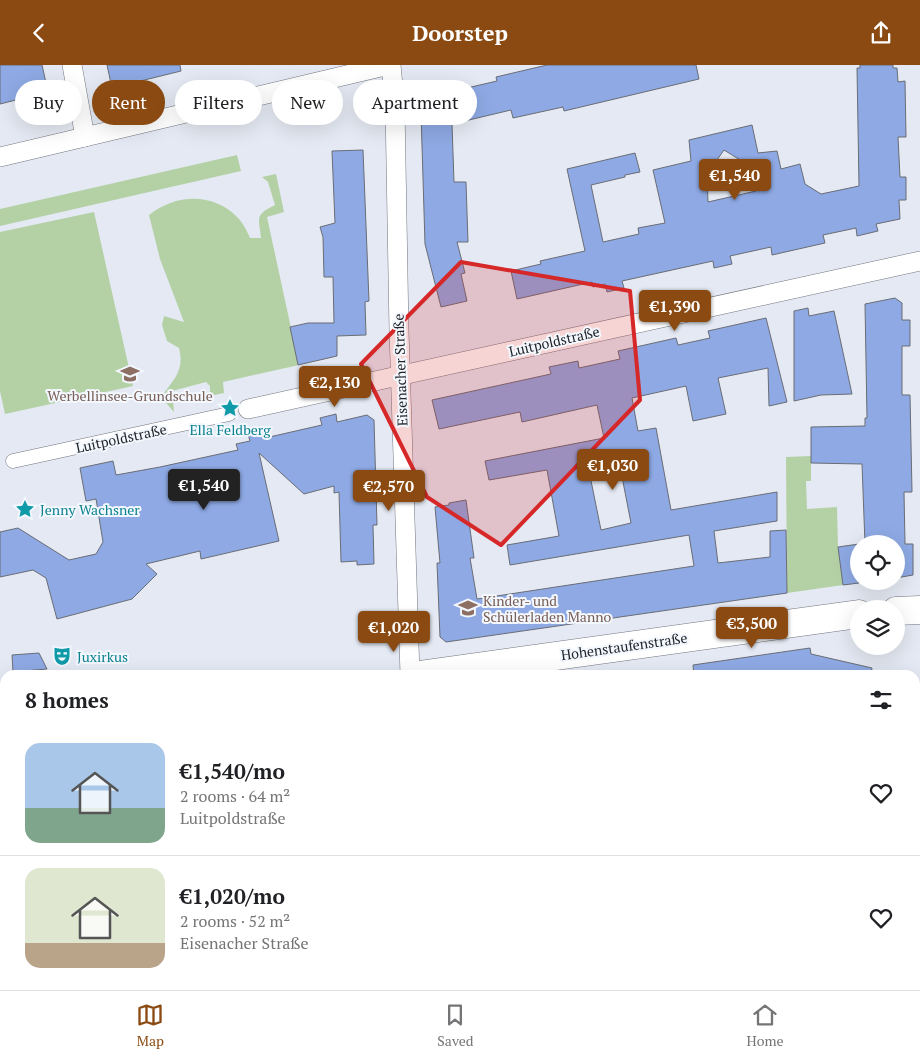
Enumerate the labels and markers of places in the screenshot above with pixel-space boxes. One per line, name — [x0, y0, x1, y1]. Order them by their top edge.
pin: €1,540 — [694, 159, 776, 201]
pin: €1,390 — [634, 289, 716, 332]
school or university icon: Werbellinsee-Grundschule — [119, 363, 141, 385]
pin: €2,130 — [294, 365, 376, 408]
place label: Werbellinsee-Grundschule — [47, 386, 213, 405]
place icon: Ella Feldberg — [219, 397, 241, 419]
place label: Ella Feldberg — [189, 420, 271, 439]
pin: €1,030 — [572, 449, 654, 491]
pin: €1,540 — [163, 469, 245, 511]
pin: €2,570 — [348, 469, 430, 512]
place icon: Jenny Wachsner — [14, 498, 36, 520]
place label: Jenny Wachsner — [40, 500, 140, 519]
place label: Kinder- und Schülerladen Manno — [483, 591, 612, 626]
school or university icon: Kinder- und Schülerladen Manno — [457, 597, 479, 619]
pin: €3,500 — [711, 607, 793, 649]
pin: €1,020 — [353, 611, 435, 653]
theatre icon: Juxirkus — [51, 645, 73, 667]
place label: Juxirkus — [77, 647, 128, 666]

